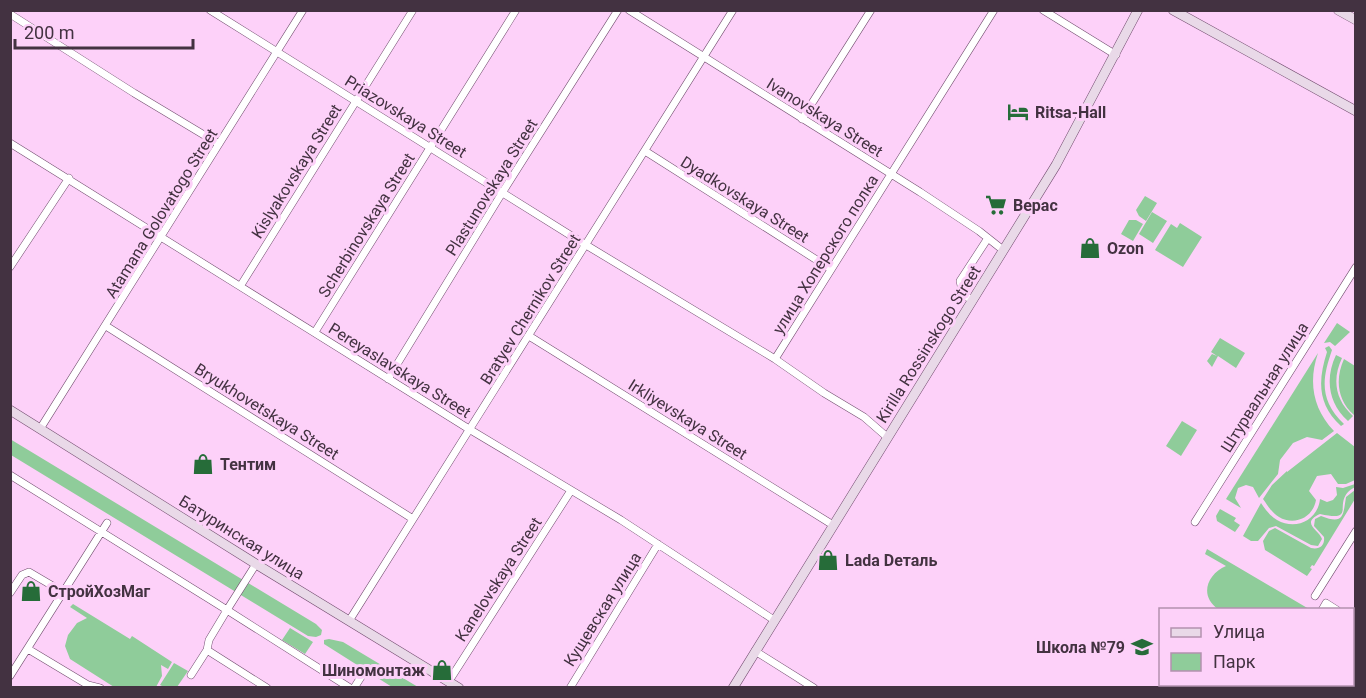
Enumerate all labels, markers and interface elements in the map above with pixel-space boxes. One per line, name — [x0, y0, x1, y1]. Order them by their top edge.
scale bar — [15, 12, 194, 50]
text: 200 m — [24, 22, 75, 43]
street label: Priazovskaya Street — [341, 71, 470, 162]
street label: Ivanovskaya Street — [763, 74, 886, 161]
hotel icon: Ritsa-Hall — [1006, 100, 1030, 124]
street label: Kislyakovskaya Street — [247, 101, 345, 242]
place label: Ritsa-Hall — [1035, 103, 1106, 122]
street label: Plastunovskaya Street — [442, 115, 541, 259]
street label: Atamana Golovatogo Street — [101, 125, 221, 302]
street label: Scherbinovskaya Street — [314, 150, 419, 301]
street label: Dyadkovskaya Street — [677, 152, 812, 247]
street label: улица Хоперского полка — [769, 171, 882, 337]
supermarket icon: Верас — [984, 193, 1008, 217]
place label: Верас — [1013, 196, 1058, 215]
street label: Bratyev Chernikov Street — [476, 231, 584, 388]
shop icon: Ozon — [1078, 236, 1102, 260]
place label: Ozon — [1107, 239, 1144, 258]
street label: Kirilla Rossinskogo Street — [872, 262, 985, 426]
street label: Pereyaslavskaya Street — [325, 319, 474, 422]
street label: Штурвальная улица — [1217, 319, 1312, 456]
street label: Bryukhovetskaya Street — [191, 359, 342, 464]
street label: Irkliyevskaya Street — [625, 375, 751, 464]
shop icon: Тентим — [191, 452, 215, 476]
place label: Тентим — [220, 455, 276, 474]
street label: Батуринская улица — [176, 491, 308, 584]
street label: Kanelovskaya Street — [451, 514, 546, 645]
shop icon: Lada Dеталь — [816, 548, 840, 572]
street label: Кущевская улица — [560, 549, 645, 670]
place label: Lada Dеталь — [845, 551, 937, 570]
shop icon: СтройХозМаг — [19, 579, 43, 603]
place label: СтройХозМаг — [48, 582, 151, 601]
legend — [1159, 608, 1354, 686]
text: Улица — [1213, 621, 1265, 642]
school or university icon: Школа №79 — [1130, 635, 1154, 659]
place label: Школа №79 — [1036, 638, 1125, 657]
text: Парк — [1213, 651, 1256, 672]
shop icon: Шиномонтаж — [430, 658, 454, 682]
place label: Шиномонтаж — [322, 661, 425, 680]

